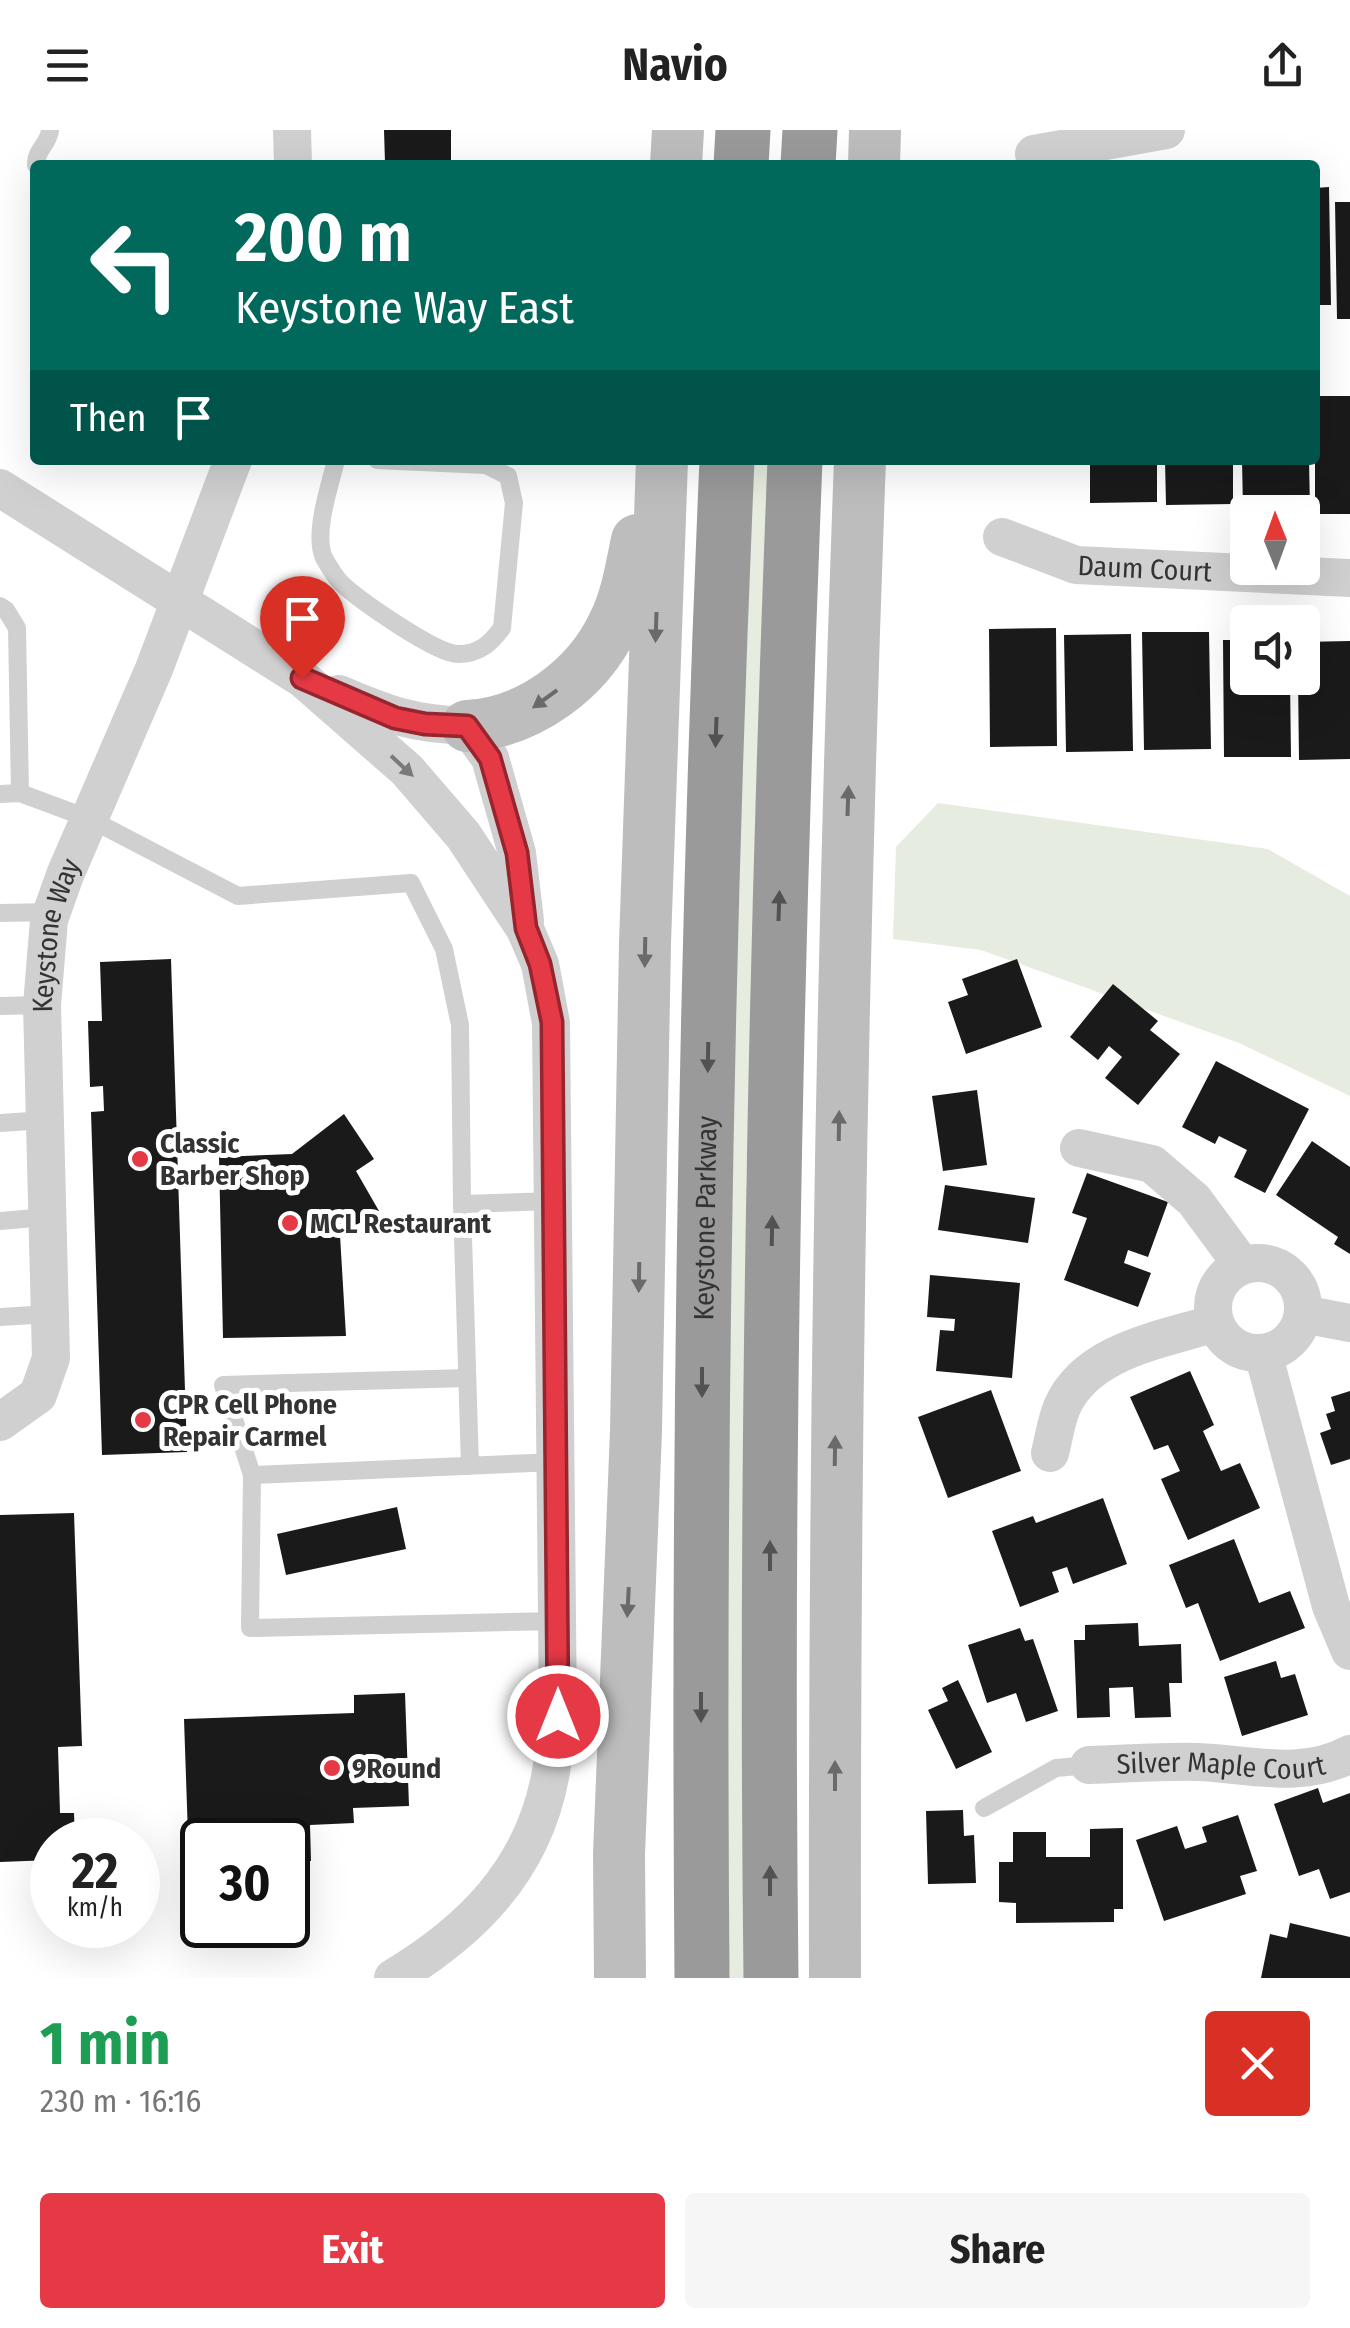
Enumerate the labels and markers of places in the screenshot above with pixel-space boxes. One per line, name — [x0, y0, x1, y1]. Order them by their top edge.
pin — [260, 576, 345, 679]
place label: Classic Barber Shop — [160, 1127, 305, 1192]
marker: Classic Barber Shop — [129, 1148, 151, 1170]
place label: MCL Restaurant — [310, 1207, 492, 1240]
marker: MCL Restaurant — [279, 1212, 301, 1234]
place label: CPR Cell Phone Repair Carmel — [163, 1388, 337, 1453]
marker: CPR Cell Phone Repair Carmel — [132, 1409, 154, 1431]
place label: 9Round — [352, 1752, 441, 1785]
marker: 9Round — [321, 1757, 343, 1779]

